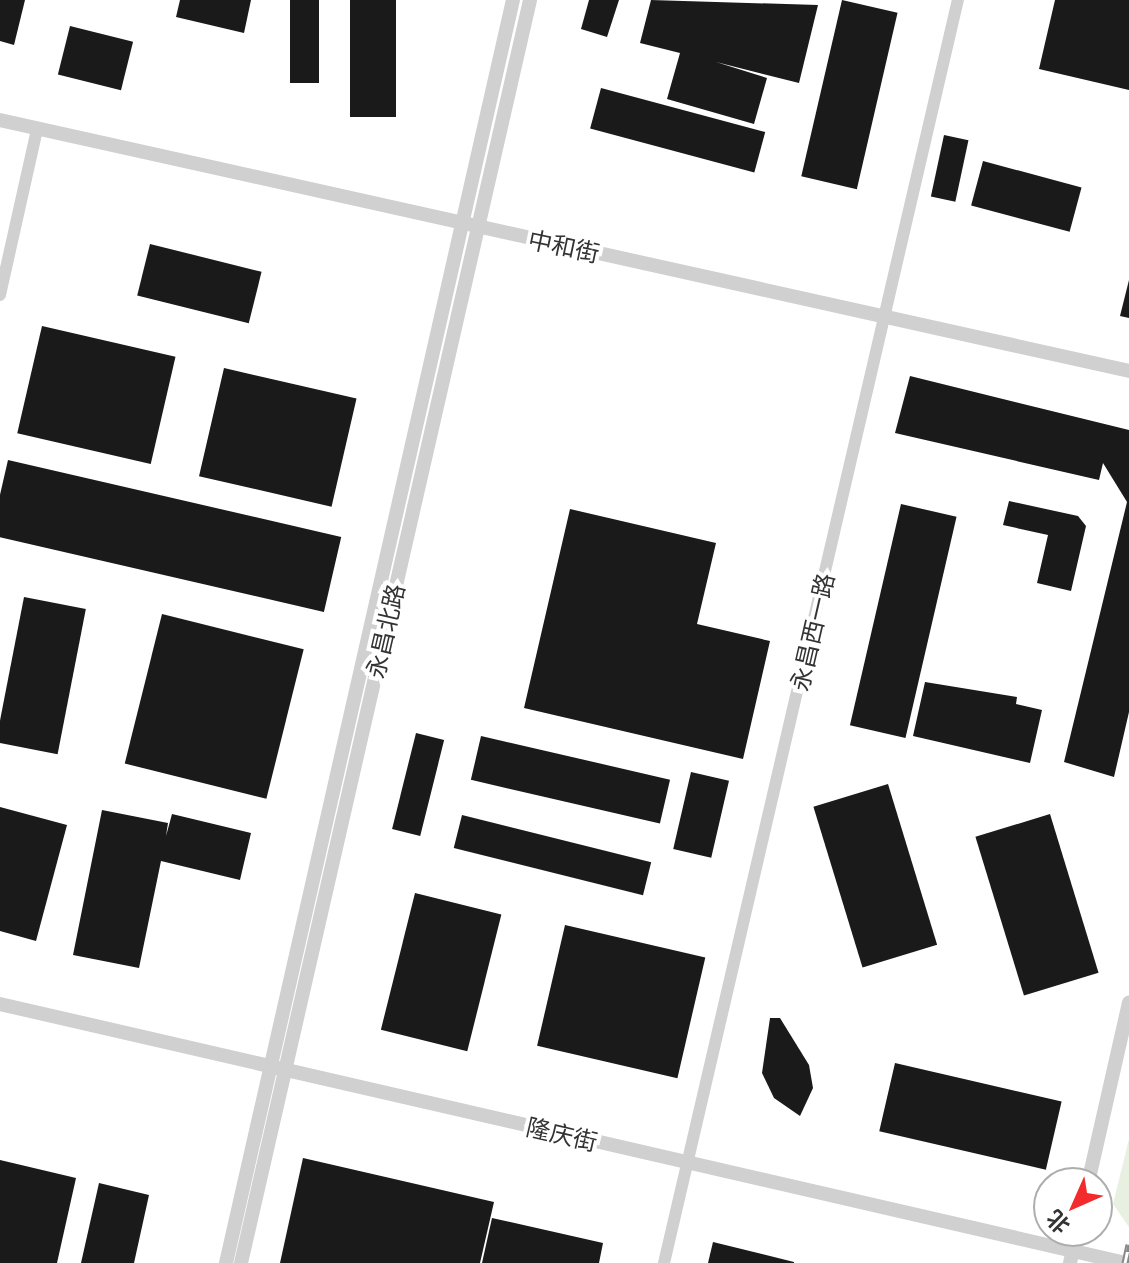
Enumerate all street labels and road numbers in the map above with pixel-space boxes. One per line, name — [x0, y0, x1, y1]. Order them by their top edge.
street label: 中和街 — [526, 224, 602, 268]
street label: 永昌西一路 — [784, 570, 840, 694]
street label: 永昌北路 — [360, 581, 410, 681]
street label: 隆庆街 — [524, 1112, 600, 1156]

